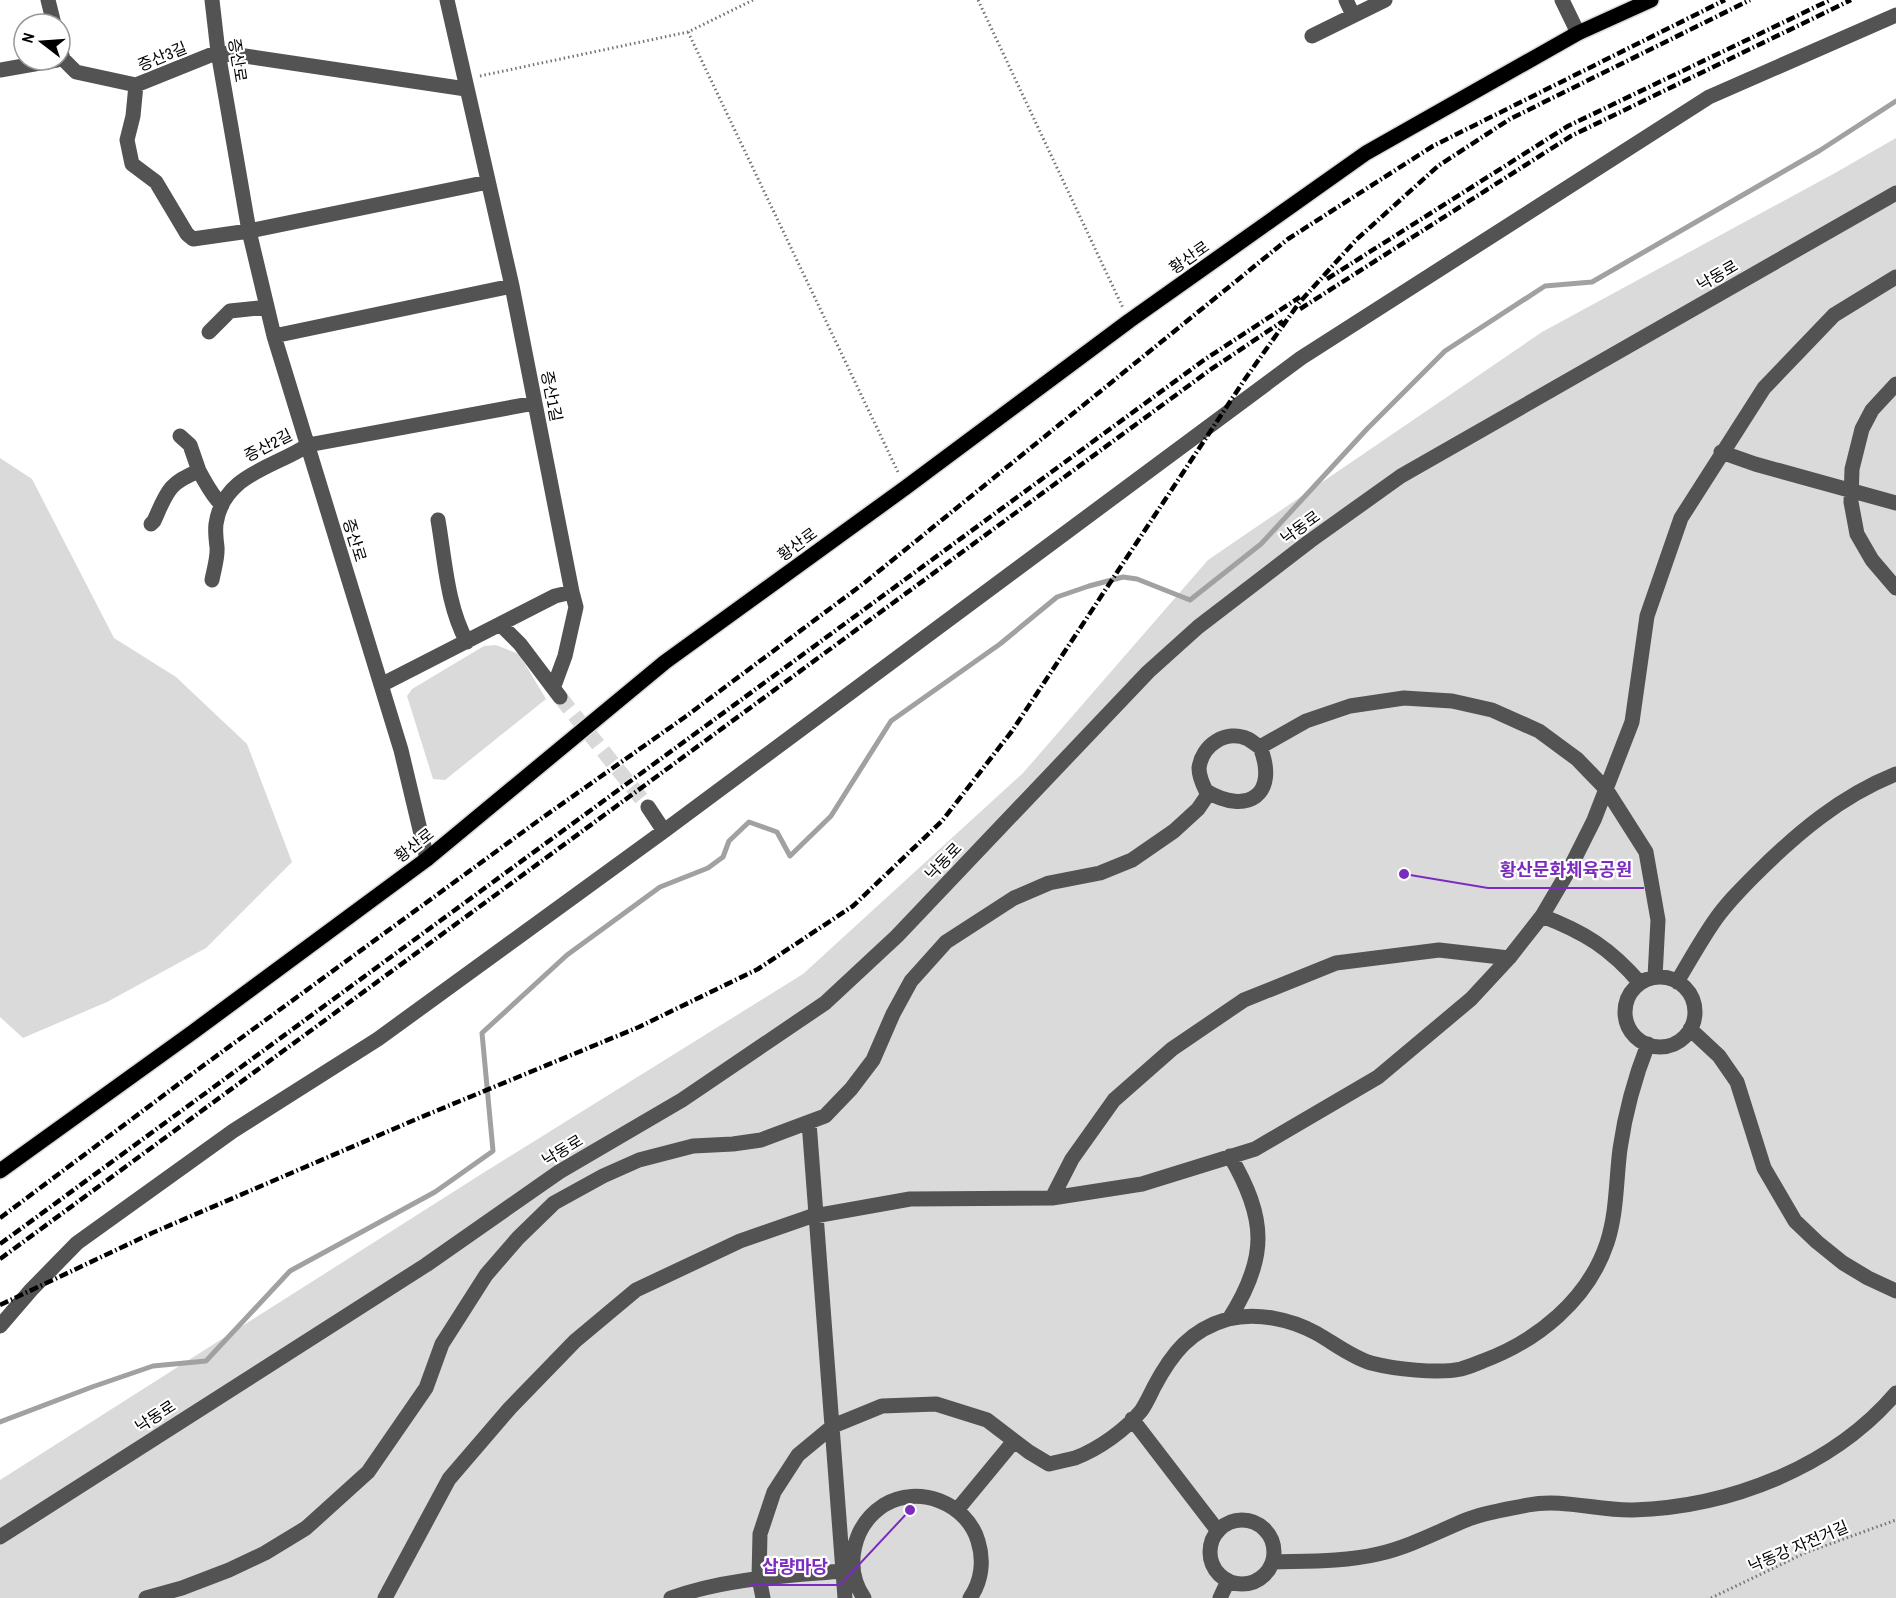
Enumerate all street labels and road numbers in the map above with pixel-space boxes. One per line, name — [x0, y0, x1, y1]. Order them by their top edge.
street label: 증산3길 — [134, 36, 190, 76]
street label: 증산로 — [224, 36, 252, 84]
street label: 황산로 — [1165, 235, 1214, 279]
street label: 낙동로 — [1692, 254, 1742, 296]
street label: 증산1길 — [536, 369, 568, 423]
street label: 증산2길 — [240, 424, 296, 466]
street label: 낙동로 — [1276, 505, 1325, 549]
street label: 증산로 — [338, 516, 372, 565]
street label: 황산로 — [773, 522, 822, 566]
street label: 황산로 — [390, 823, 438, 867]
street label: 낙동로 — [920, 837, 966, 885]
street label: 낙동로 — [537, 1129, 587, 1171]
street label: 낙동로 — [130, 1395, 180, 1437]
street label: 낙동강 자전거길 — [1745, 1515, 1851, 1577]

